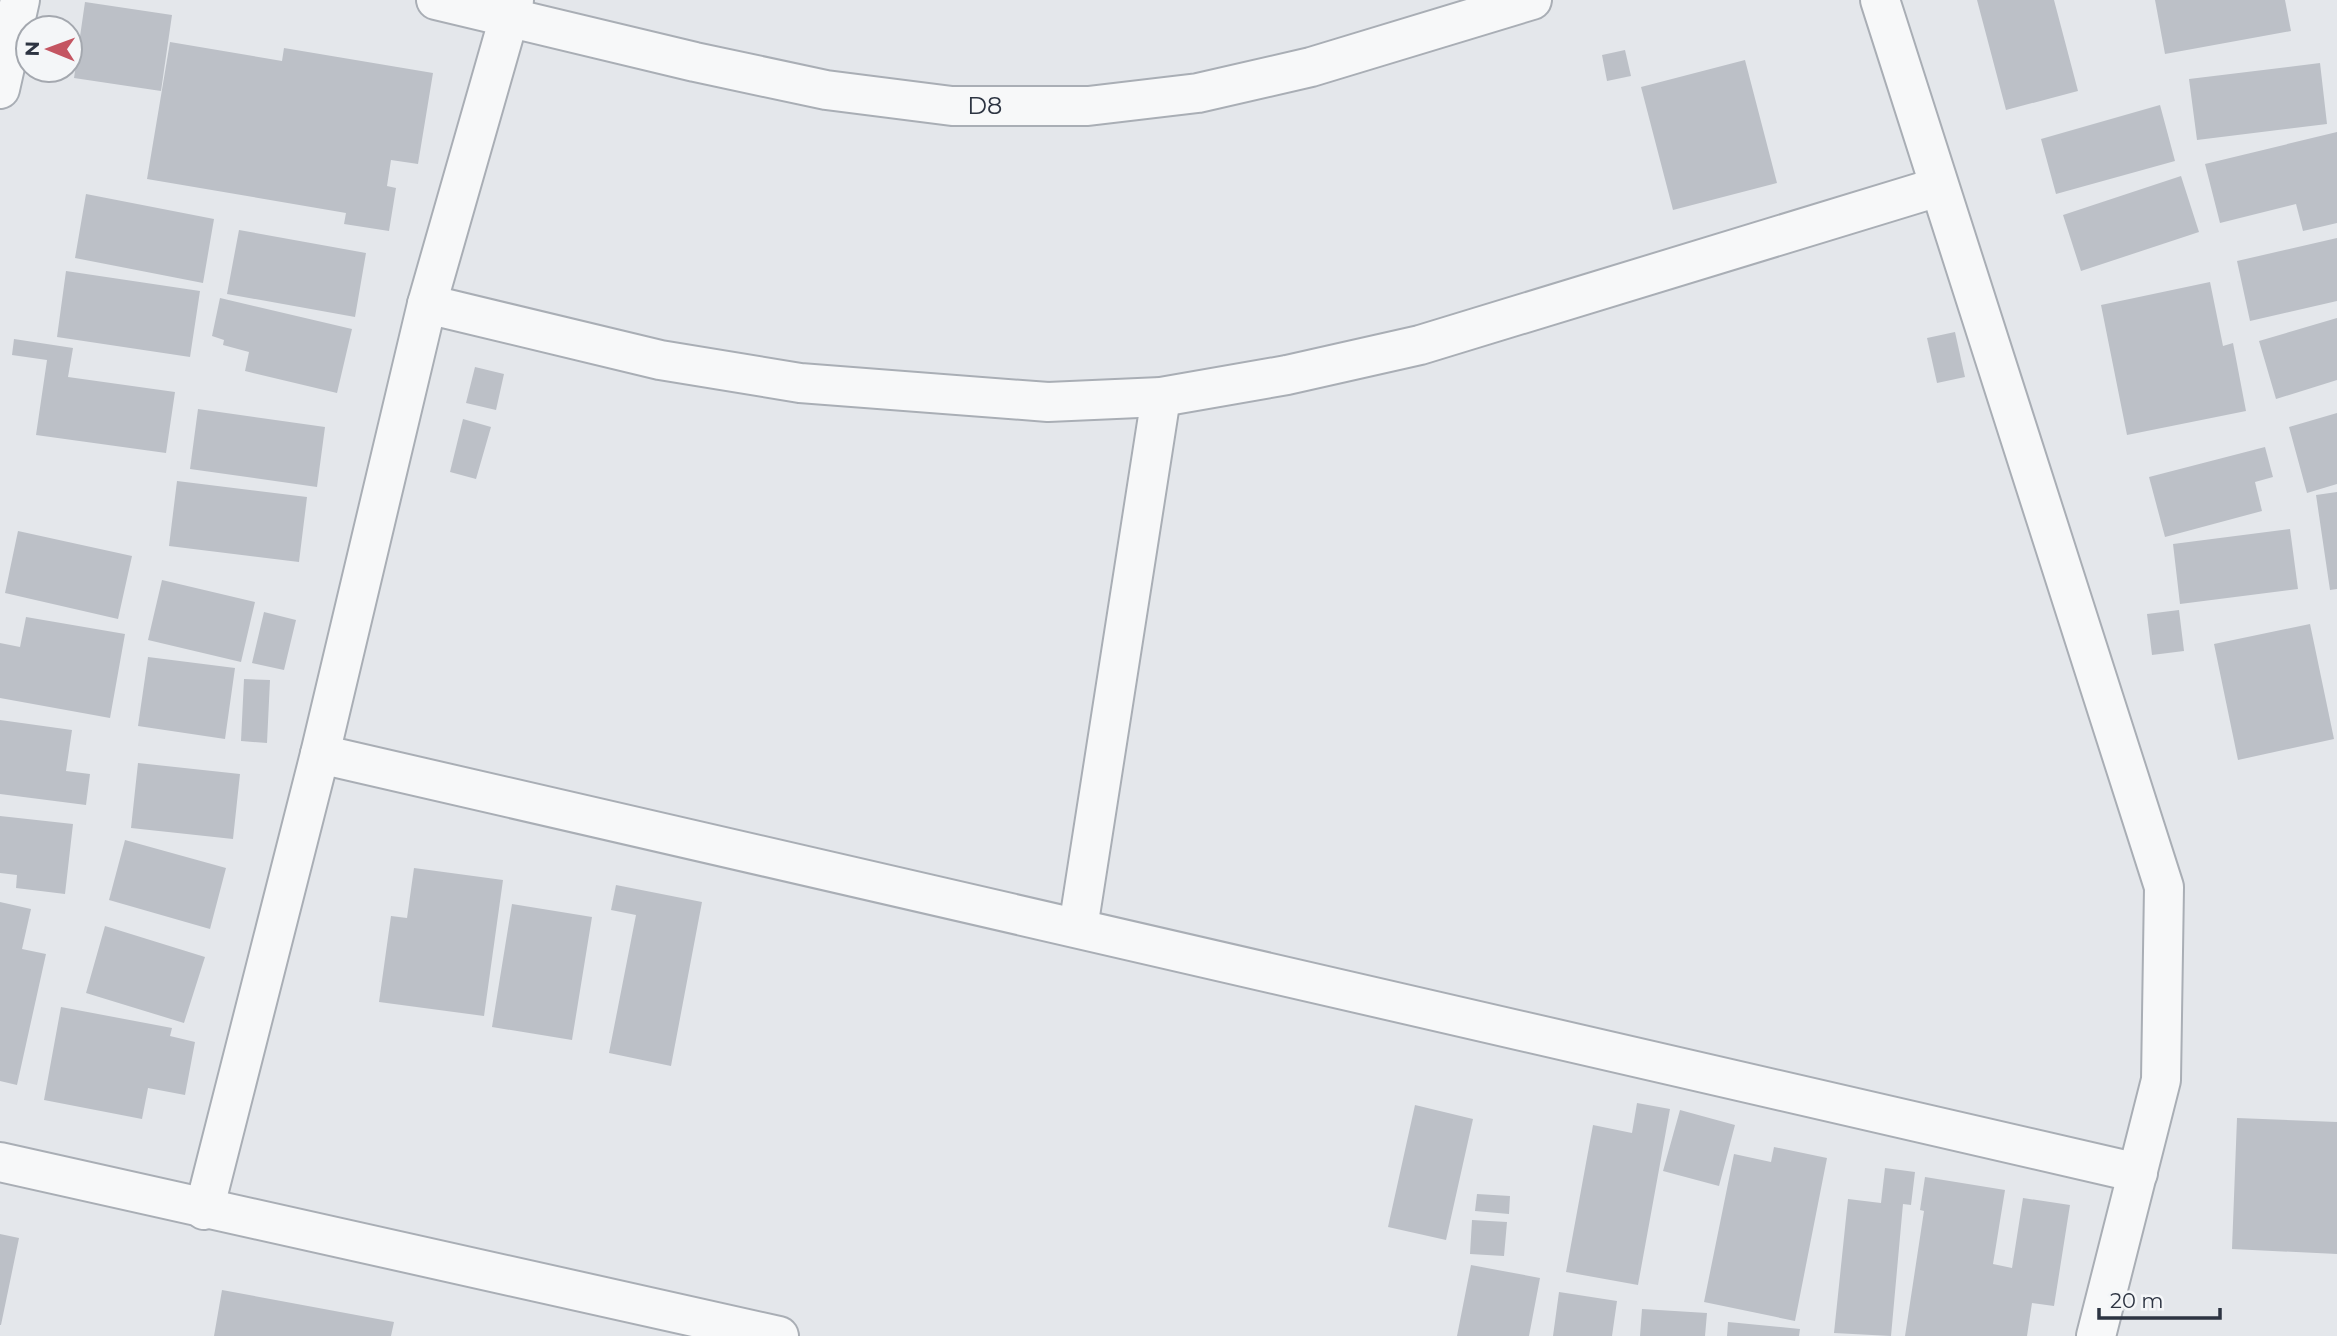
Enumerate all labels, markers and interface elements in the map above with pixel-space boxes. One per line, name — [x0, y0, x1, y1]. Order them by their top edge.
north arrow — [14, 14, 84, 84]
text: N — [21, 41, 44, 57]
street label: D8 — [967, 91, 1002, 120]
scale bar — [2099, 1276, 2220, 1320]
text: 20 m — [2110, 1288, 2164, 1313]

